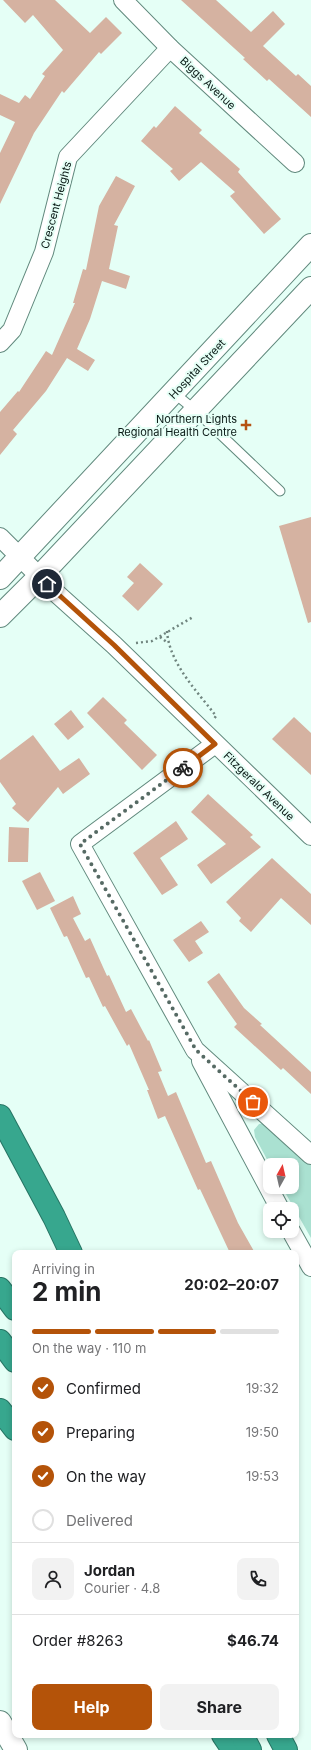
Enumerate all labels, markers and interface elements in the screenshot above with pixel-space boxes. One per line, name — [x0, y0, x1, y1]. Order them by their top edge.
street label: Biggs Avenue — [177, 54, 239, 112]
street label: Crescent Heights — [38, 160, 74, 250]
street label: Hospital Street — [166, 336, 229, 402]
place label: Northern Lights Regional Health Centre — [117, 412, 237, 439]
marker: Northern Lights Regional Health Centre — [240, 419, 252, 431]
pin — [30, 567, 64, 601]
icon: home — [36, 573, 58, 595]
courier — [163, 748, 203, 788]
street label: Fitzgerald Avenue — [221, 749, 297, 823]
icon: bike — [172, 757, 194, 779]
pin — [236, 1085, 270, 1119]
icon: bag — [242, 1091, 264, 1113]
north arrow — [263, 1158, 299, 1194]
map controls — [263, 1158, 299, 1238]
button: locate — [263, 1202, 299, 1238]
text: Arriving in — [32, 1261, 95, 1277]
text: 20:02–20:07 — [184, 1275, 279, 1294]
text: 2 min — [32, 1276, 102, 1307]
text: On the way · 110 m — [32, 1340, 146, 1356]
icon: check — [32, 1377, 54, 1399]
text: Confirmed — [66, 1379, 141, 1398]
text: 19:32 — [246, 1380, 279, 1396]
icon: check — [32, 1421, 54, 1443]
text: Preparing — [66, 1423, 135, 1442]
text: 19:50 — [246, 1424, 279, 1440]
icon: check — [32, 1465, 54, 1487]
text: On the way — [66, 1467, 146, 1486]
text: 19:53 — [246, 1468, 279, 1484]
text: Delivered — [66, 1511, 133, 1530]
button: person — [32, 1558, 74, 1600]
button: phone — [237, 1558, 279, 1600]
text: Jordan — [84, 1561, 135, 1580]
text: Courier · 4.8 — [84, 1580, 160, 1596]
text: Order #8263 — [32, 1631, 123, 1650]
text: $46.74 — [227, 1631, 279, 1650]
button: Help — [32, 1684, 152, 1730]
button: Share — [160, 1684, 279, 1730]

